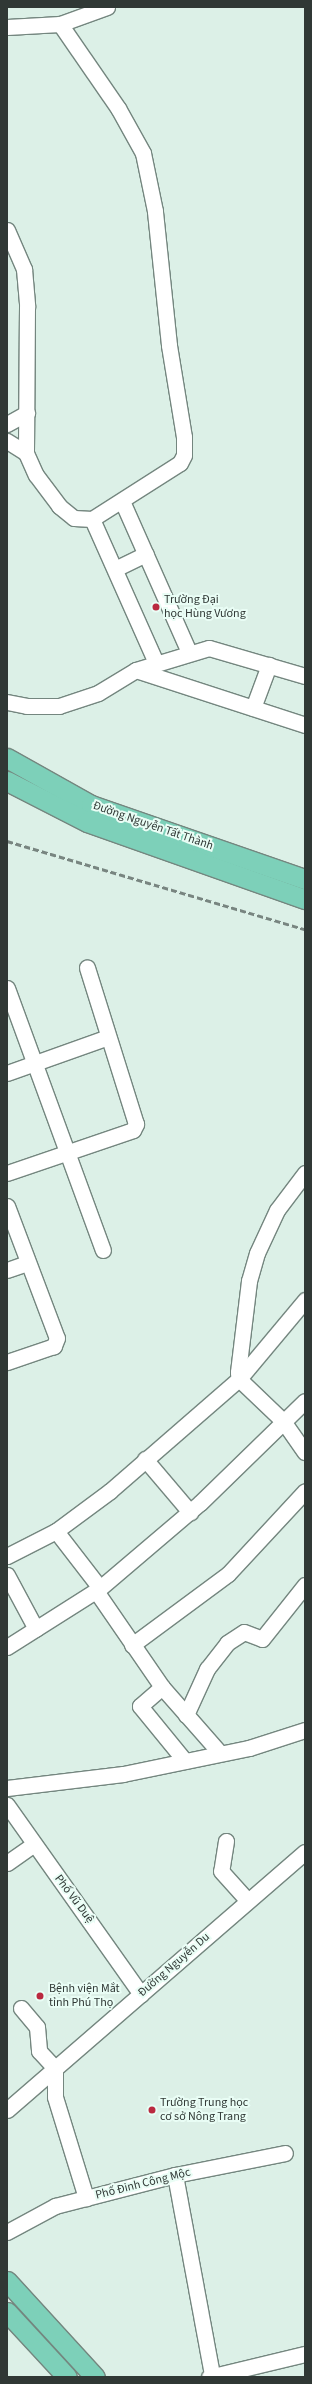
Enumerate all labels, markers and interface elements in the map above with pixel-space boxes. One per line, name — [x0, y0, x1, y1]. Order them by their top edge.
place label: Trường Đại học Hùng Vương — [164, 593, 246, 621]
marker: Trường Đại học Hùng Vương — [151, 602, 161, 612]
street label: Đường Nguyễn Tất Thành — [91, 799, 215, 853]
street label: Phố Vũ Duệ — [51, 1872, 97, 1926]
street label: Đường Nguyễn Du — [135, 1930, 213, 2000]
place label: Bệnh viện Mắt tỉnh Phú Thọ — [49, 1982, 120, 2010]
marker: Bệnh viện Mắt tỉnh Phú Thọ — [34, 1990, 46, 2002]
place label: Trường Trung học cơ sở Nông Trang — [160, 2096, 248, 2124]
marker: Trường Trung học cơ sở Nông Trang — [147, 2105, 157, 2115]
street label: Phố Đinh Công Mộc — [94, 2165, 192, 2203]

